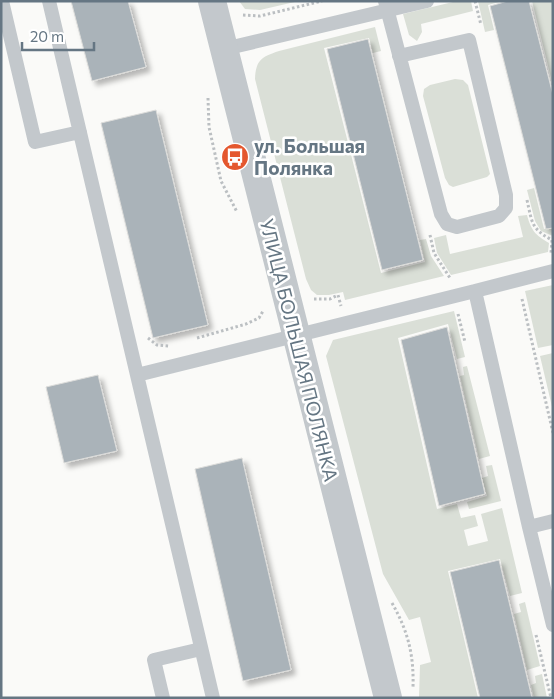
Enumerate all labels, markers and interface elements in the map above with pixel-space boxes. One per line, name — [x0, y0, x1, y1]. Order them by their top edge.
scale bar — [22, 20, 95, 52]
text: 20 m — [30, 27, 64, 45]
place label: ул. Большая Полянка — [254, 134, 365, 179]
bus stop icon: ул. Большая Полянка — [220, 142, 250, 172]
street label: УЛИЦА БОЛЬШАЯ ПОЛЯНКА — [256, 216, 343, 484]

